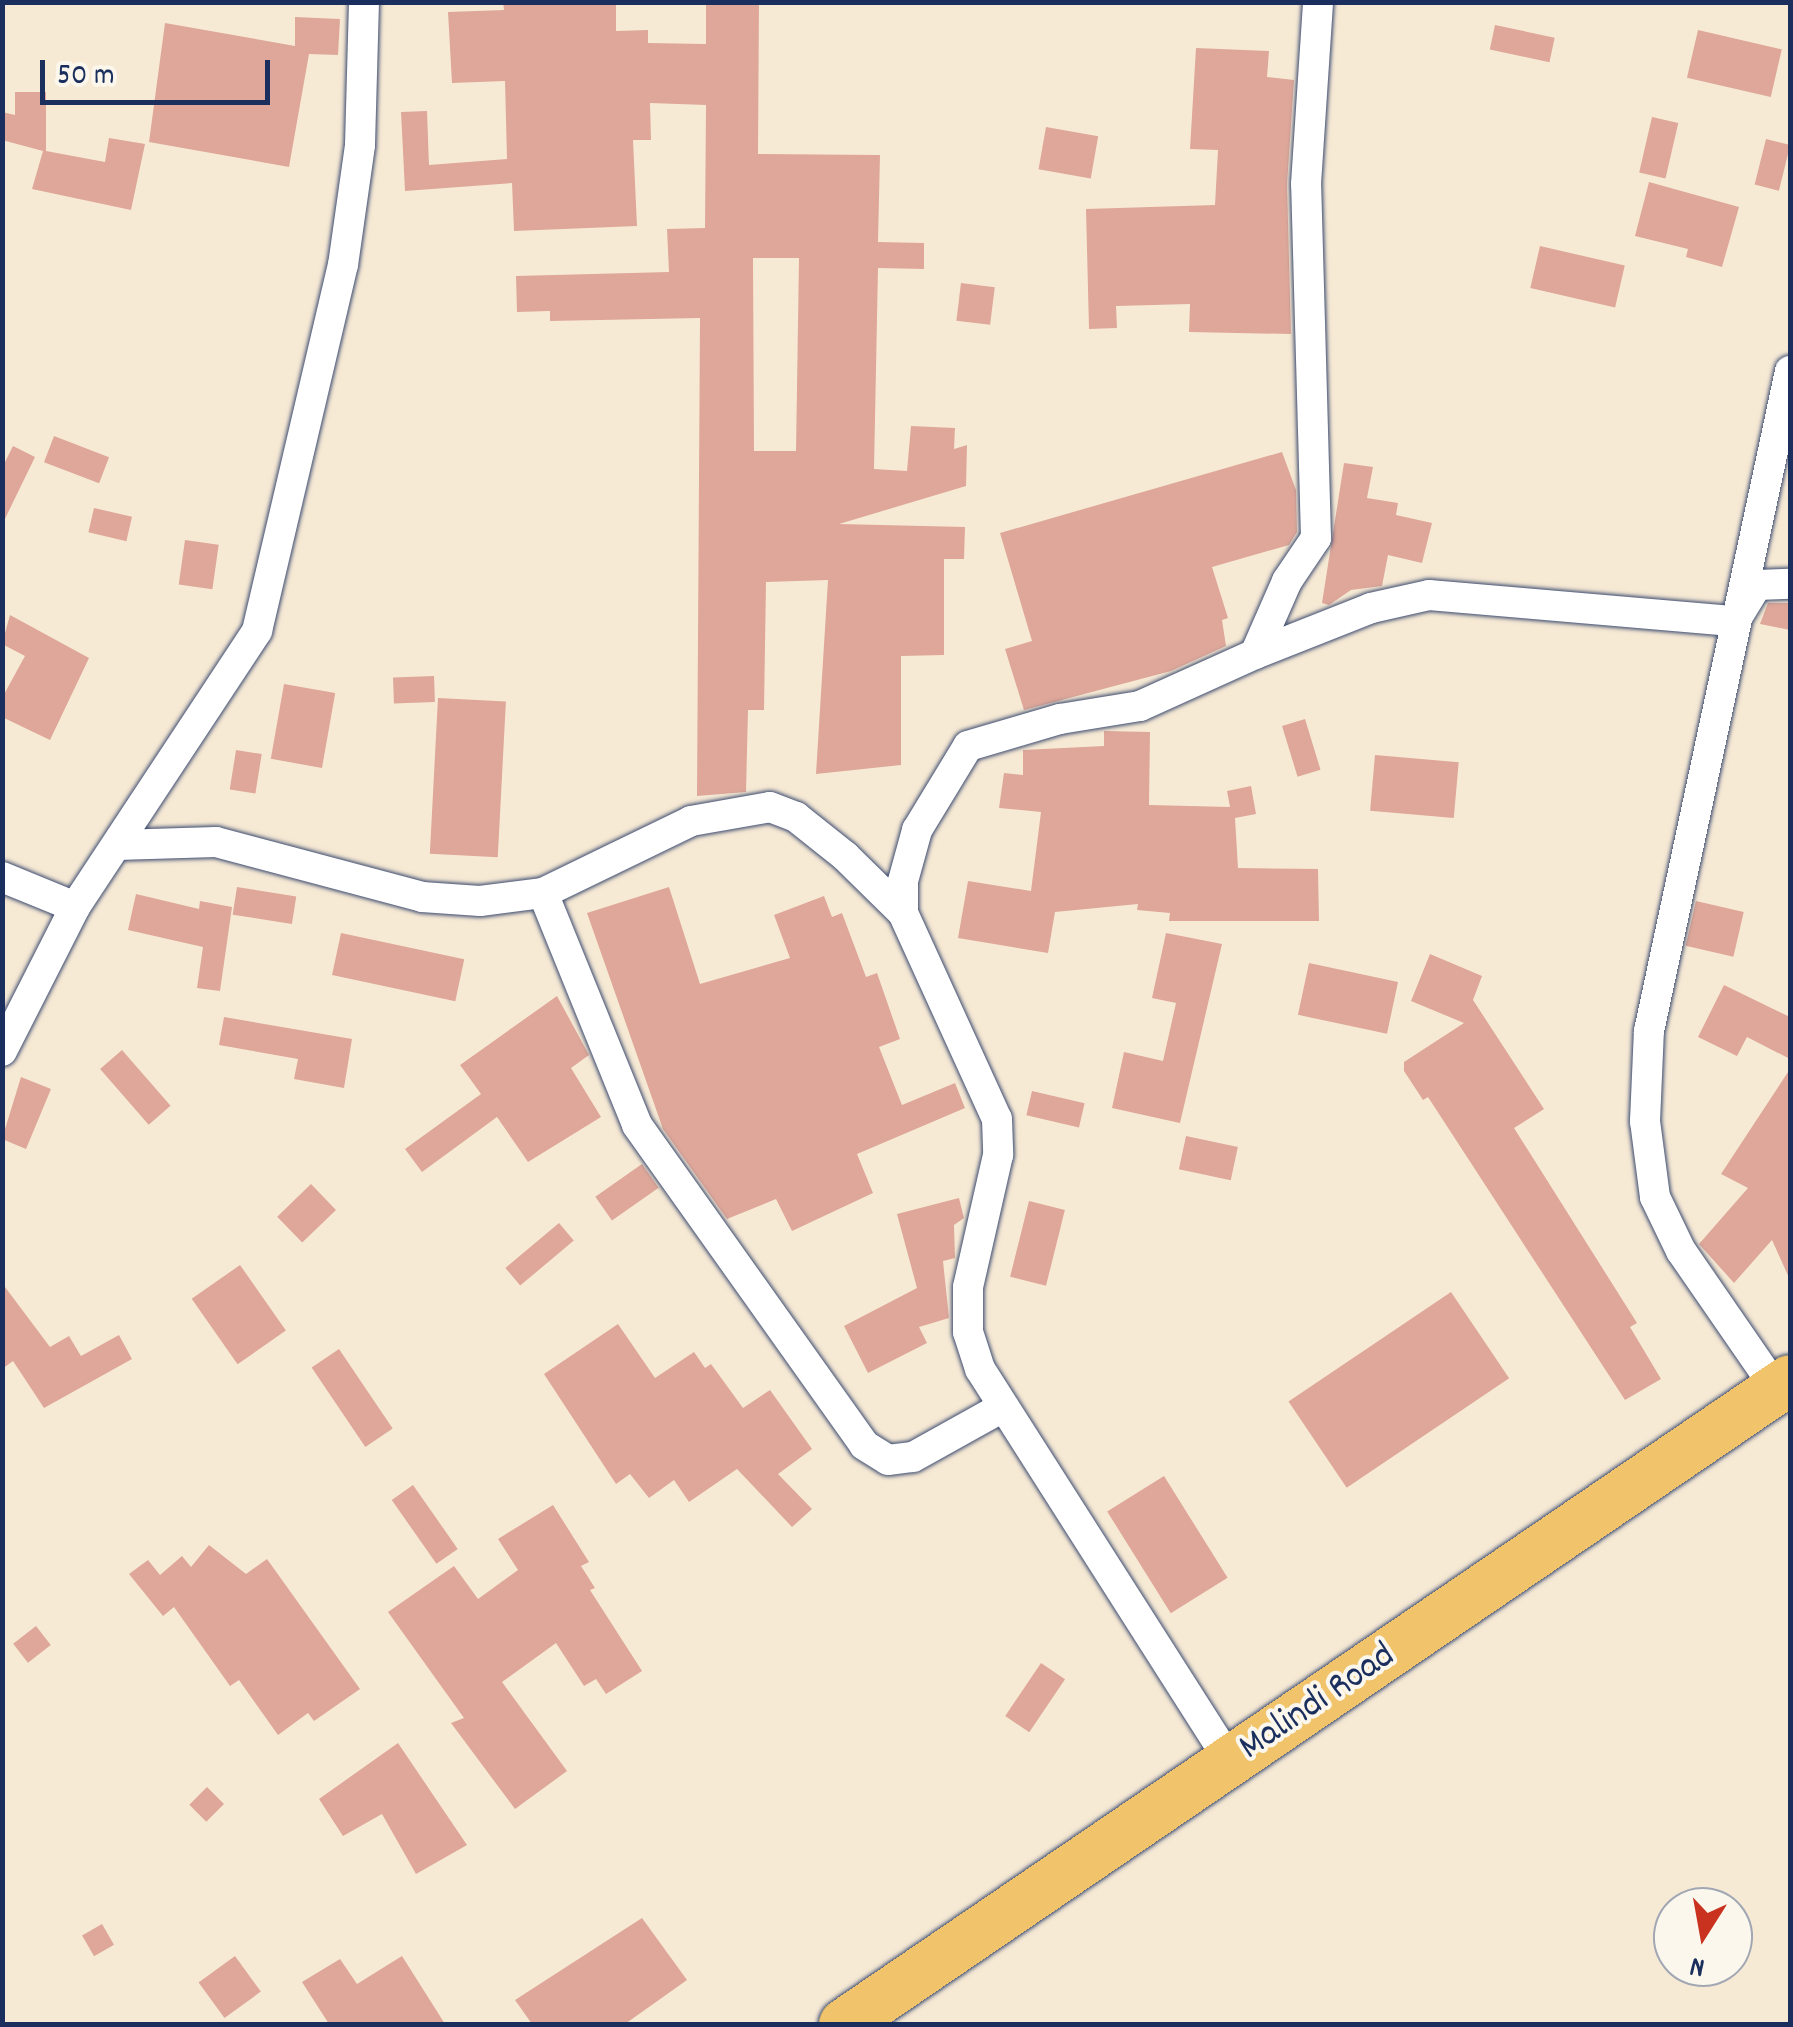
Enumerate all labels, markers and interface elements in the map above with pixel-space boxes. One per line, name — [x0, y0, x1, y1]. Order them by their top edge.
scale bar — [45, 40, 275, 102]
text: 50 m — [57, 56, 115, 99]
street label: Malindi Road — [1231, 1634, 1405, 1772]
north arrow — [1653, 1887, 1753, 1987]
text: N — [1687, 1944, 1708, 1985]

